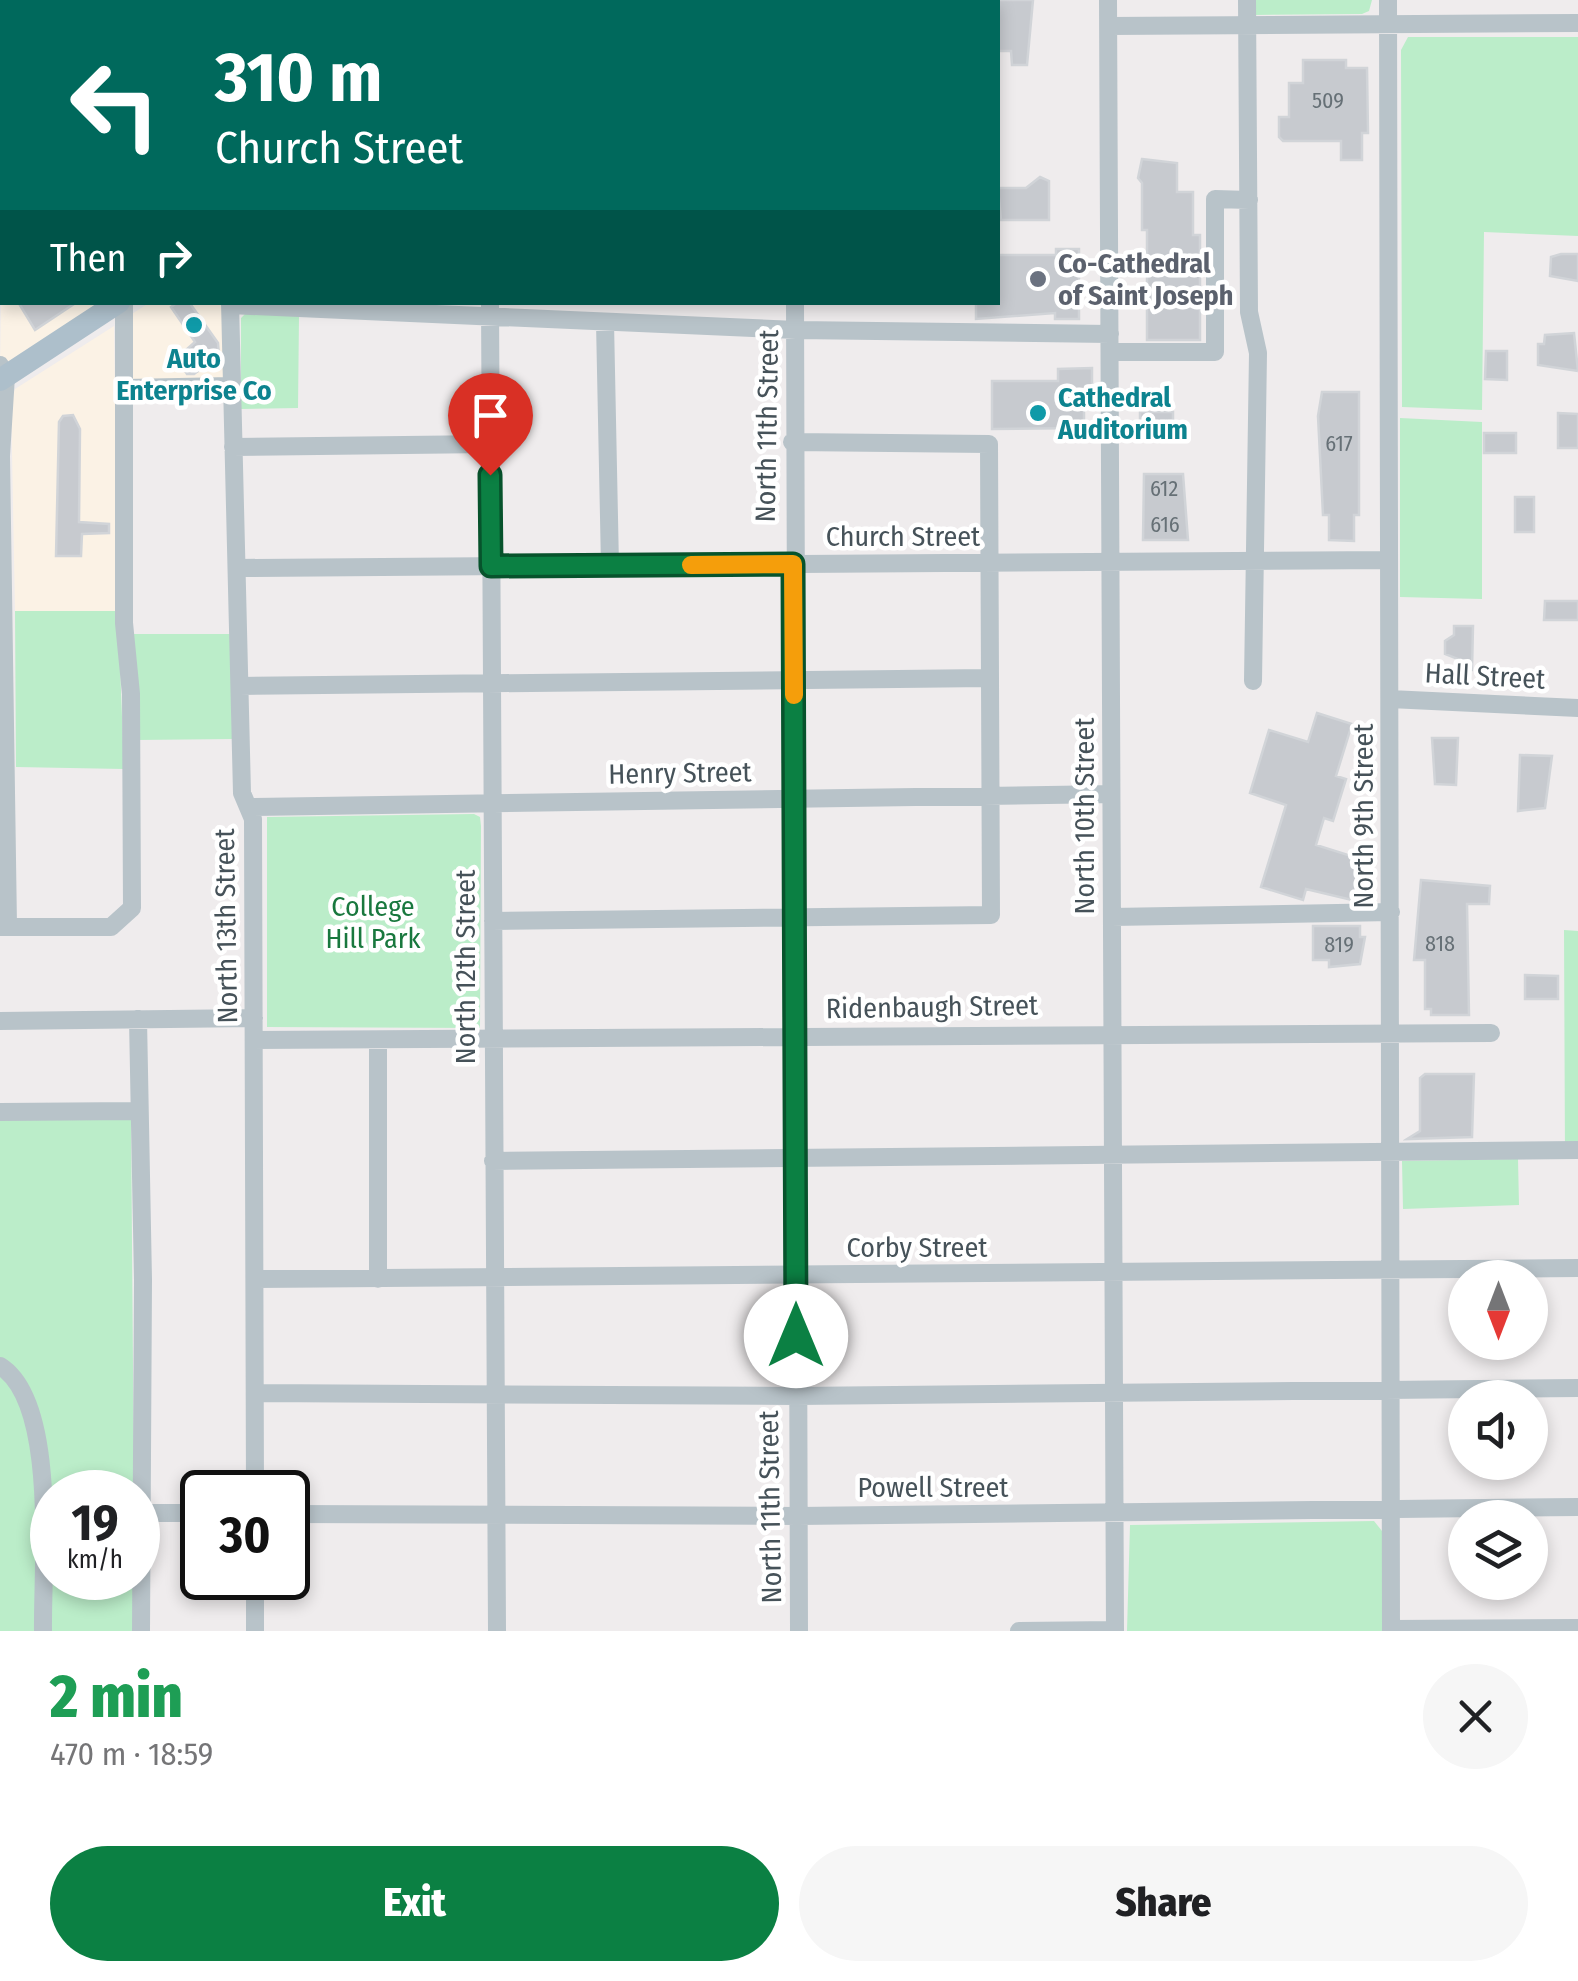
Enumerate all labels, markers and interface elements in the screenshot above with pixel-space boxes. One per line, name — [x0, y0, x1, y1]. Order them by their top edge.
text: 310 m — [215, 36, 383, 120]
icon: left — [50, 40, 180, 170]
house number: 509 — [1312, 87, 1344, 114]
text: Church Street — [215, 121, 463, 175]
icon: right — [146, 230, 201, 285]
text: Then — [50, 235, 126, 281]
place label: Co-Cathedral of Saint Joseph — [1058, 247, 1233, 312]
marker: Co-Cathedral of Saint Joseph — [1027, 268, 1049, 290]
marker: Auto Enterprise Co — [183, 314, 205, 336]
street label: North 11th Street — [749, 328, 785, 523]
place label: Auto Enterprise Co — [116, 342, 272, 407]
pin — [448, 373, 533, 476]
place label: Cathedral Auditorium — [1057, 381, 1188, 446]
icon: arrive — [463, 388, 518, 443]
marker: Cathedral Auditorium — [1027, 402, 1049, 424]
house number: 617 — [1325, 430, 1353, 457]
house number: 612 — [1150, 475, 1178, 502]
house number: 616 — [1150, 511, 1180, 538]
street label: Church Street — [826, 520, 981, 553]
street label: Hall Street — [1424, 656, 1547, 696]
street label: North 10th Street — [1068, 717, 1101, 914]
street label: North 9th Street — [1347, 723, 1380, 908]
street label: Henry Street — [608, 755, 753, 791]
street label: North 13th Street — [208, 827, 244, 1024]
street label: North 12th Street — [449, 869, 482, 1064]
park label: College Hill Park — [325, 890, 422, 955]
house number: 818 — [1425, 930, 1455, 957]
house number: 819 — [1324, 931, 1354, 958]
street label: Ridenbaugh Street — [826, 989, 1039, 1025]
street label: Corby Street — [847, 1231, 988, 1264]
north arrow — [1448, 1260, 1548, 1360]
map controls — [1448, 1260, 1548, 1600]
position arrow — [744, 1284, 848, 1388]
button: sound — [1448, 1380, 1548, 1480]
street label: North 11th Street — [752, 1409, 788, 1604]
speed limit sign: 30 — [180, 1470, 310, 1600]
street label: Powell Street — [858, 1471, 1009, 1504]
text: 19 — [71, 1493, 118, 1553]
button: layers — [1448, 1500, 1548, 1600]
text: km/h — [67, 1545, 123, 1575]
text: 2 min — [50, 1661, 183, 1733]
button: close — [1423, 1664, 1528, 1769]
text: 470 m · 18:59 — [50, 1735, 213, 1773]
button: Exit — [50, 1846, 779, 1961]
button: Share — [799, 1846, 1528, 1961]

